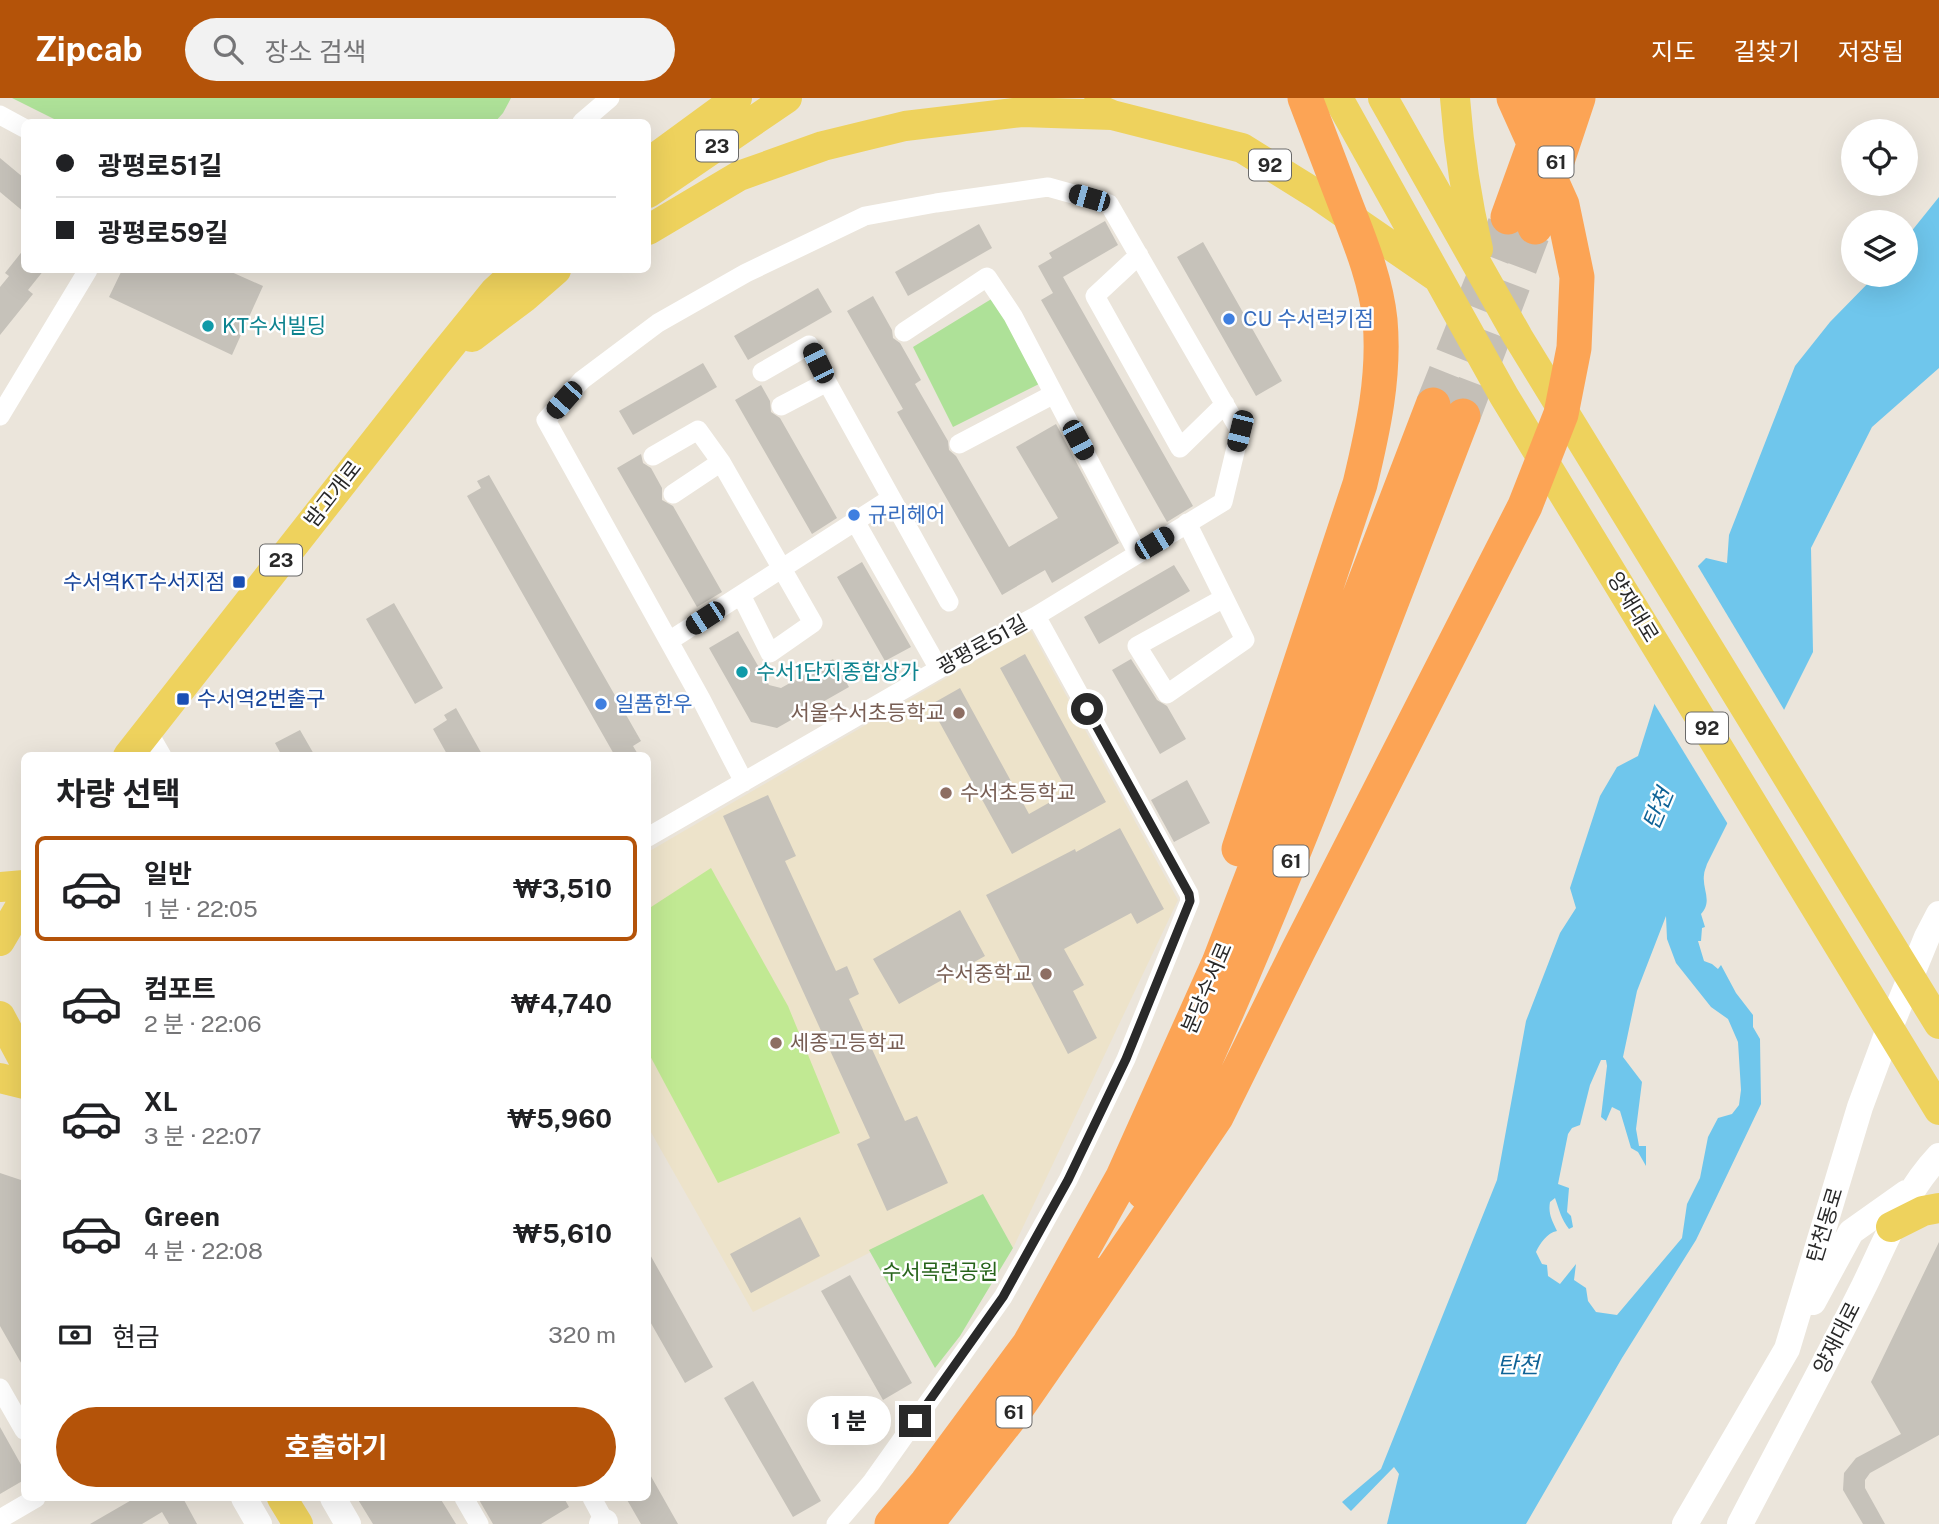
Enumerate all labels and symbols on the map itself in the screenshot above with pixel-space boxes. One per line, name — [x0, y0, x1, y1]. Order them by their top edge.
road number: 23 — [696, 130, 738, 162]
road number: 61 — [1538, 146, 1574, 178]
road number: 92 — [1249, 150, 1291, 180]
car — [1066, 182, 1113, 214]
place label: CU 수서럭키점 — [1243, 306, 1374, 331]
marker: CU 수서럭키점 — [1221, 311, 1237, 327]
place label: KT수서빌딩 — [222, 313, 326, 338]
marker: KT수서빌딩 — [200, 318, 216, 334]
car — [800, 340, 837, 386]
car — [543, 377, 586, 423]
car — [1225, 408, 1256, 454]
car — [1059, 417, 1098, 463]
street label: 밤고개로 — [299, 456, 366, 532]
place label: 규리헤어 — [868, 502, 945, 527]
marker: 규리헤어 — [846, 507, 862, 523]
car — [1131, 523, 1178, 563]
road number: 23 — [260, 544, 302, 575]
street label: 양재대로 — [1603, 567, 1664, 646]
place label: 수서역KT수서지점 — [63, 569, 225, 594]
marker: 수서역KT수서지점 — [231, 574, 247, 590]
car — [682, 598, 729, 638]
street label: 광평로51길 — [932, 610, 1031, 680]
place label: 수서1단지종합상가 — [756, 659, 919, 684]
marker: 수서1단지종합상가 — [734, 664, 750, 680]
place label: 수서역2번출구 — [197, 686, 325, 711]
marker: 수서역2번출구 — [175, 691, 191, 707]
place label: 일품한우 — [615, 691, 692, 716]
route start — [1071, 693, 1103, 725]
marker: 일품한우 — [593, 696, 609, 712]
place label: 서울수서초등학교 — [790, 700, 945, 725]
marker: 서울수서초등학교 — [951, 705, 967, 721]
road number: 92 — [1686, 712, 1728, 744]
place label: 수서초등학교 — [960, 780, 1076, 805]
water label: 탄천 — [1637, 781, 1679, 834]
marker: 수서초등학교 — [938, 785, 954, 801]
road number: 61 — [1274, 846, 1308, 876]
street label: 분당수서로 — [1176, 938, 1237, 1037]
place label: 수서중학교 — [935, 961, 1032, 986]
marker: 수서중학교 — [1038, 966, 1054, 982]
place label: 세종고등학교 — [790, 1030, 906, 1055]
marker: 세종고등학교 — [768, 1035, 784, 1051]
street label: 탄천동로 — [1801, 1184, 1848, 1265]
park label: 수서목련공원 — [882, 1259, 998, 1284]
street label: 양재대로 — [1808, 1298, 1865, 1378]
water label: 탄천 — [1497, 1351, 1542, 1378]
callout: 1 분 — [806, 1396, 890, 1446]
road number: 61 — [996, 1396, 1032, 1428]
route end — [899, 1405, 931, 1437]

